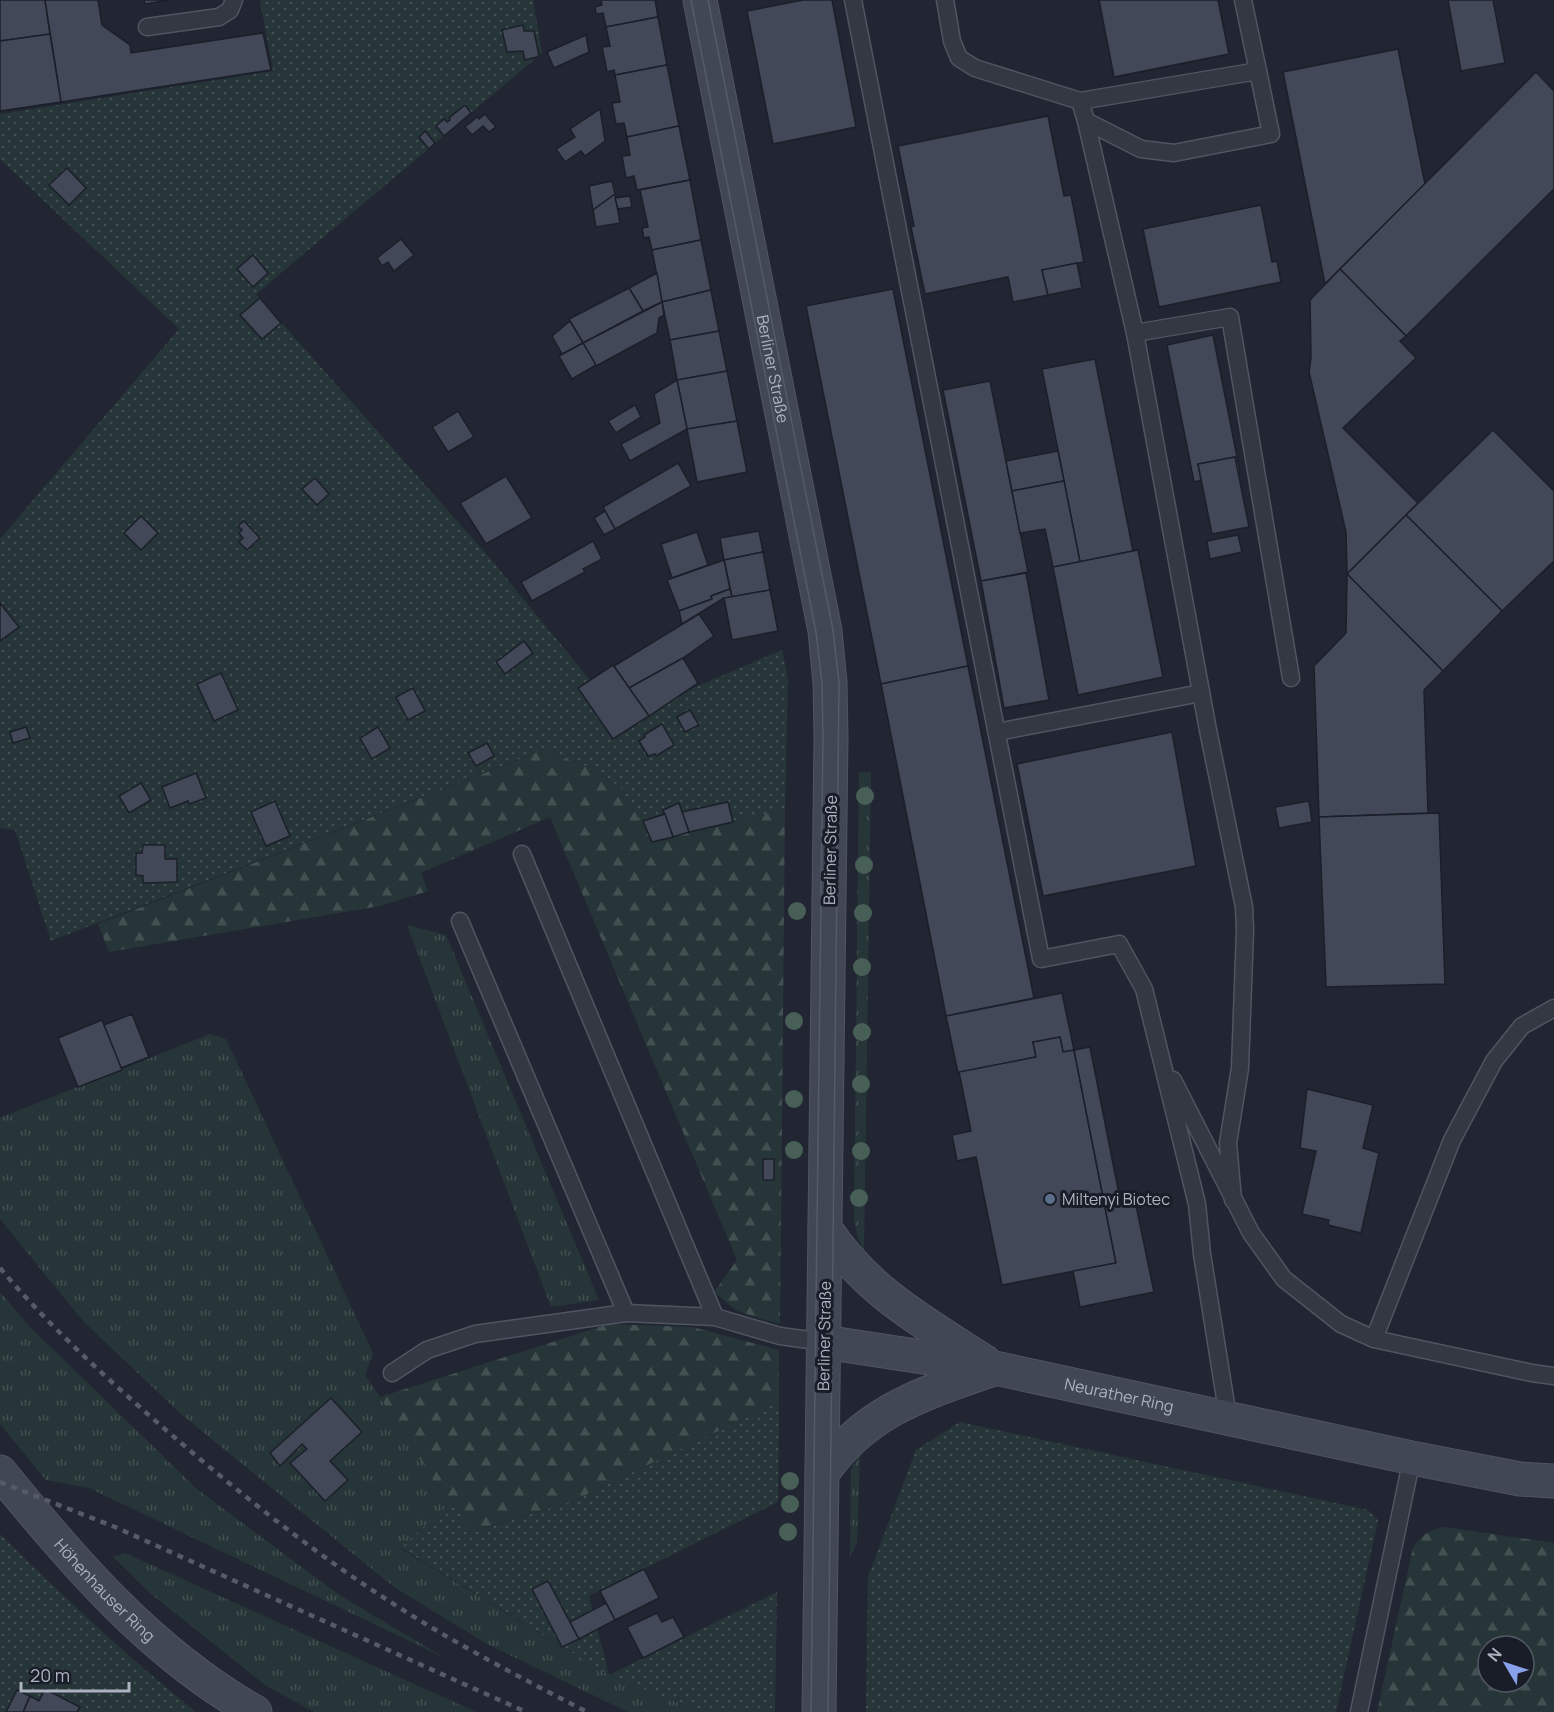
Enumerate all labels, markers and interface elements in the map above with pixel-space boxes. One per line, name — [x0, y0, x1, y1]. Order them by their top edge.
street label: Berliner Straße — [752, 313, 795, 425]
street label: Berliner Straße — [818, 795, 842, 905]
place label: Miltenyi Biotec — [1062, 1188, 1170, 1210]
marker: Miltenyi Biotec — [1043, 1192, 1057, 1206]
street label: Berliner Straße — [812, 1281, 836, 1391]
street label: Neurather Ring — [1062, 1372, 1176, 1417]
street label: Höhenhauser Ring — [49, 1534, 160, 1646]
north arrow — [1476, 1634, 1536, 1694]
text: N — [1482, 1643, 1507, 1666]
scale bar — [21, 1655, 129, 1693]
text: 20 m — [30, 1663, 70, 1687]

